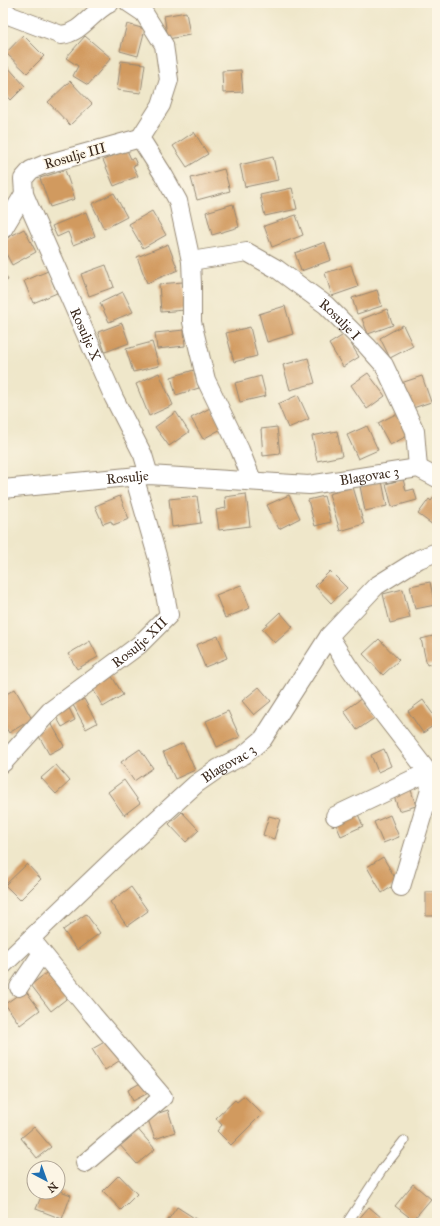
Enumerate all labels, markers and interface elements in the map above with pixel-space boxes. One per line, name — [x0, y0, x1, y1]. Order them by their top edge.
street label: Rosulje III — [42, 139, 108, 173]
street label: Rosulje I — [316, 295, 364, 343]
street label: Rosulje X — [67, 305, 105, 364]
street label: Blagovac 3 — [338, 463, 400, 489]
street label: Rosulje — [105, 467, 150, 488]
street label: Rosulje XII — [108, 613, 171, 671]
street label: Blagovac 3 — [198, 741, 259, 786]
north arrow — [26, 1160, 66, 1200]
text: N — [44, 1179, 60, 1196]

